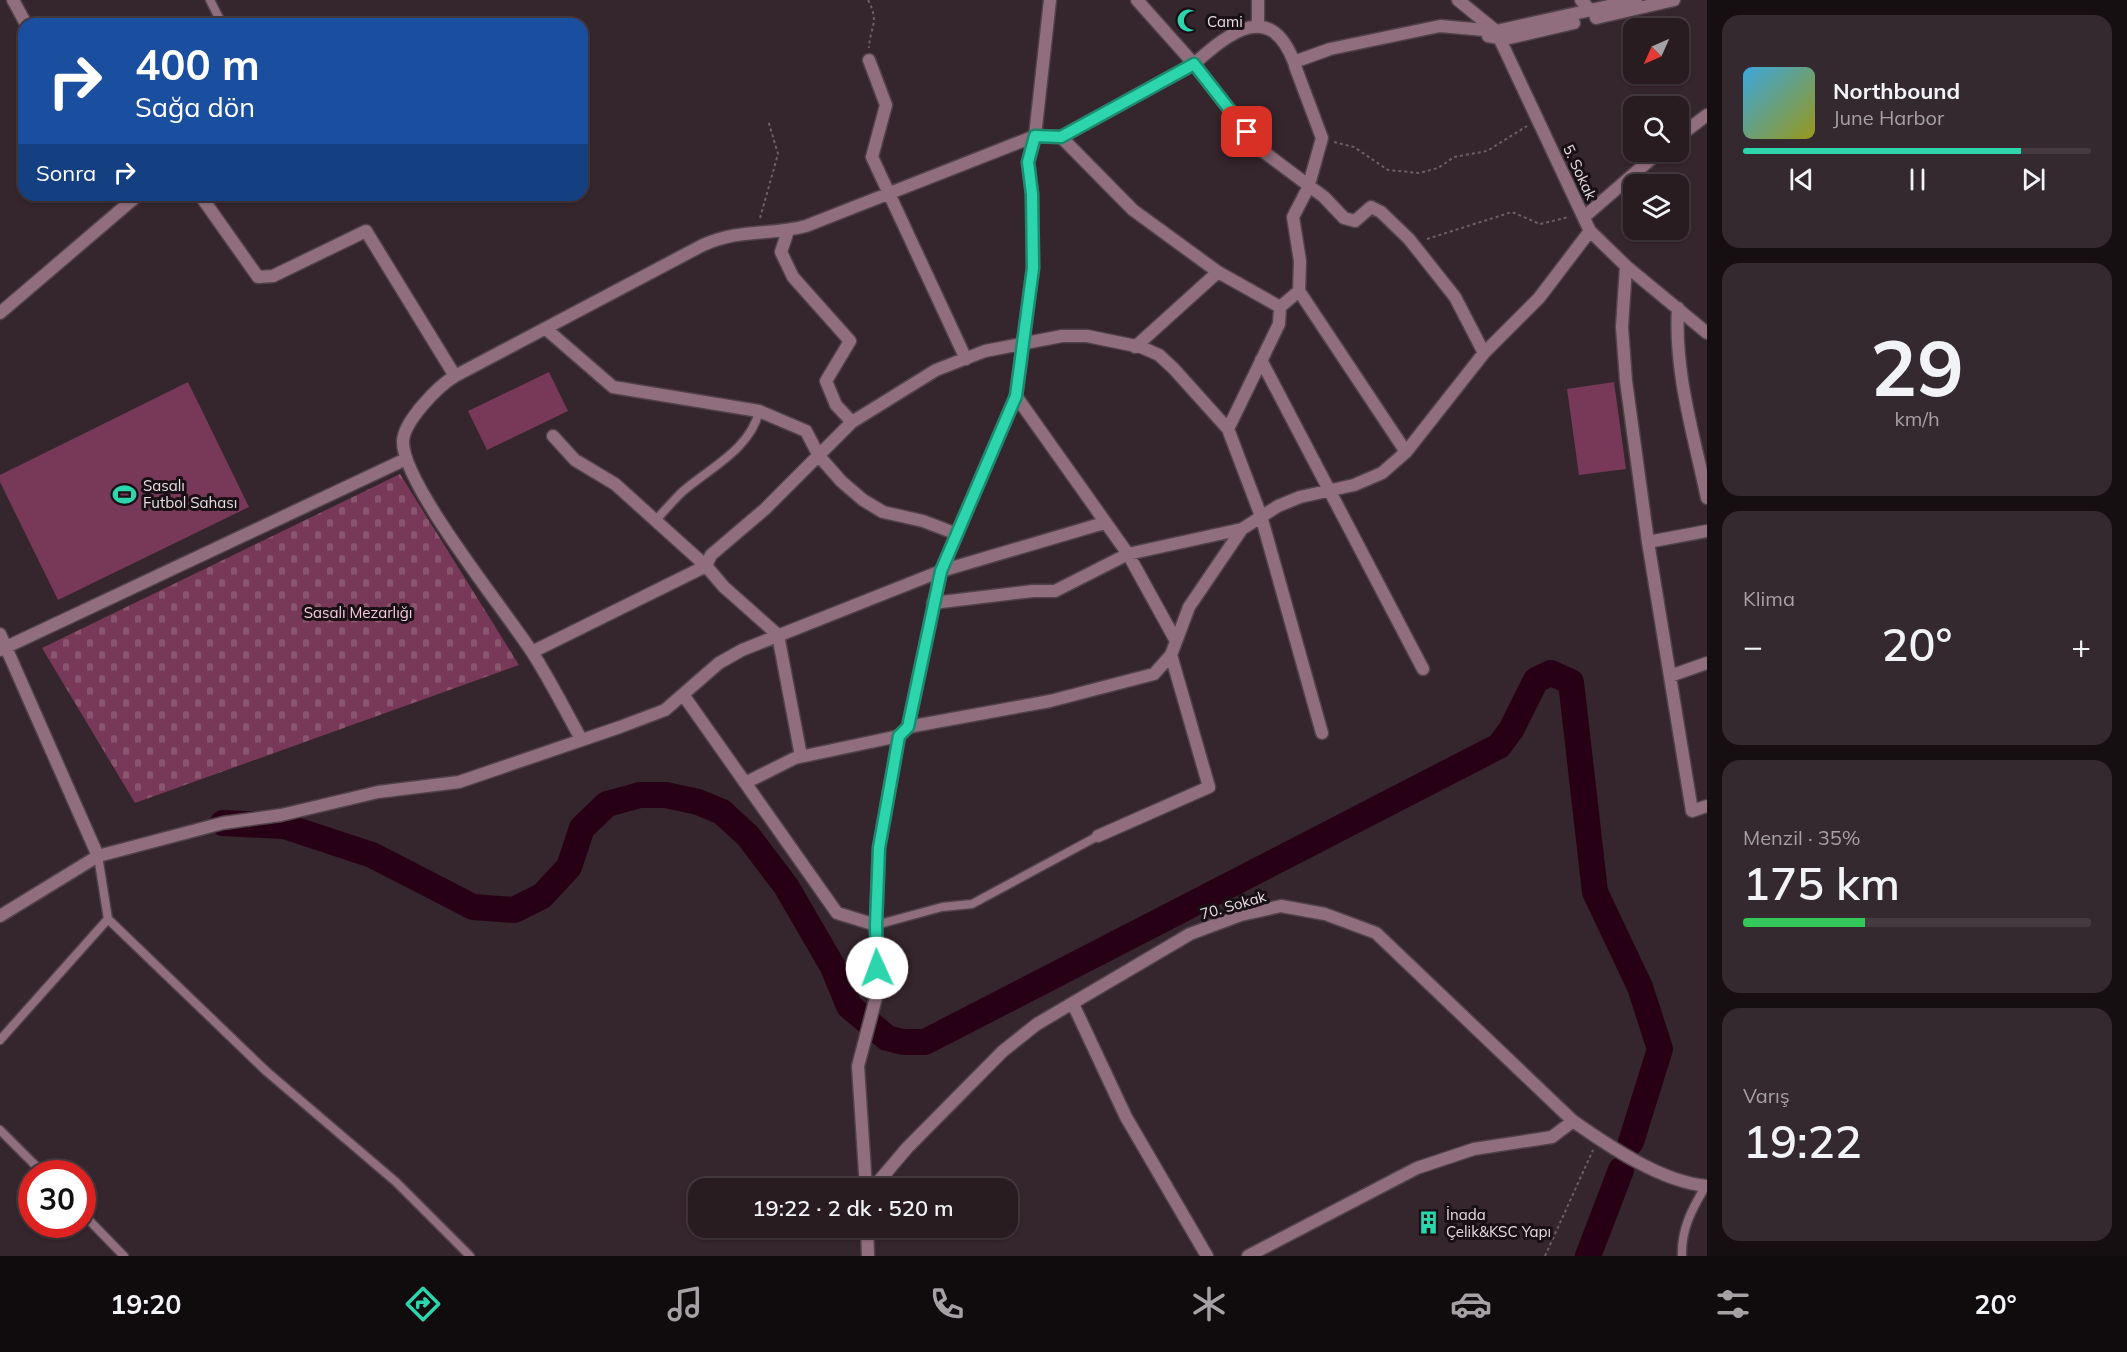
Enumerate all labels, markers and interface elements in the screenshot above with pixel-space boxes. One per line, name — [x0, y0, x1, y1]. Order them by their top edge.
mosque icon: Cami — [1176, 8, 1202, 34]
place label: Cami — [1207, 12, 1243, 31]
north arrow — [1623, 18, 1689, 84]
map controls — [1623, 18, 1689, 240]
text: 400 m — [135, 38, 260, 91]
icon: right — [36, 42, 114, 120]
text: Northbound — [1833, 77, 1960, 105]
text: Sağa dön — [135, 90, 255, 124]
button: search — [1623, 96, 1689, 162]
text: June Harbor — [1833, 105, 1944, 130]
pin — [1221, 106, 1272, 157]
icon: arrive — [1230, 115, 1263, 148]
street label: 5. Sokak — [1559, 141, 1601, 203]
icon: right — [108, 156, 141, 189]
text: Sonra — [36, 159, 96, 187]
icon: previous — [1785, 163, 1818, 196]
icon: pause — [1901, 163, 1934, 196]
icon: next — [2017, 163, 2050, 196]
button: layers — [1623, 174, 1689, 240]
text: 29 — [1870, 318, 1964, 416]
text: km/h — [1894, 406, 1940, 431]
place label: Sasalı Futbol Sahası — [143, 476, 237, 512]
sports icon: Sasalı Futbol Sahası — [112, 481, 138, 507]
text: Klima — [1743, 586, 1795, 611]
park label: Sasalı Mezarlığı — [304, 603, 412, 622]
text: 20° — [1882, 616, 1952, 672]
text: − — [1743, 625, 1763, 666]
text: + — [2071, 625, 2091, 666]
text: Menzil · 35% — [1743, 825, 1861, 850]
text: 175 km — [1743, 855, 1900, 911]
street label: 70. Sokak — [1198, 886, 1268, 923]
position arrow — [845, 936, 909, 1000]
text: Varış — [1743, 1083, 1790, 1108]
text: 19:22 — [1743, 1113, 1862, 1169]
speed limit sign: 30 — [18, 1160, 96, 1238]
text: 19:22 · 2 dk · 520 m — [752, 1194, 954, 1222]
place label: İnada Çelik&KSC Yapı — [1446, 1205, 1551, 1241]
building icon: İnada Çelik&KSC Yapı — [1415, 1210, 1441, 1236]
icon: directions — [402, 1283, 444, 1325]
icon: music — [664, 1283, 706, 1325]
icon: phone — [926, 1283, 968, 1325]
icon: climate — [1188, 1283, 1230, 1325]
icon: car — [1450, 1283, 1492, 1325]
icon: filters — [1712, 1283, 1754, 1325]
text: 19:20 — [110, 1287, 182, 1321]
text: 20° — [1974, 1287, 2017, 1321]

